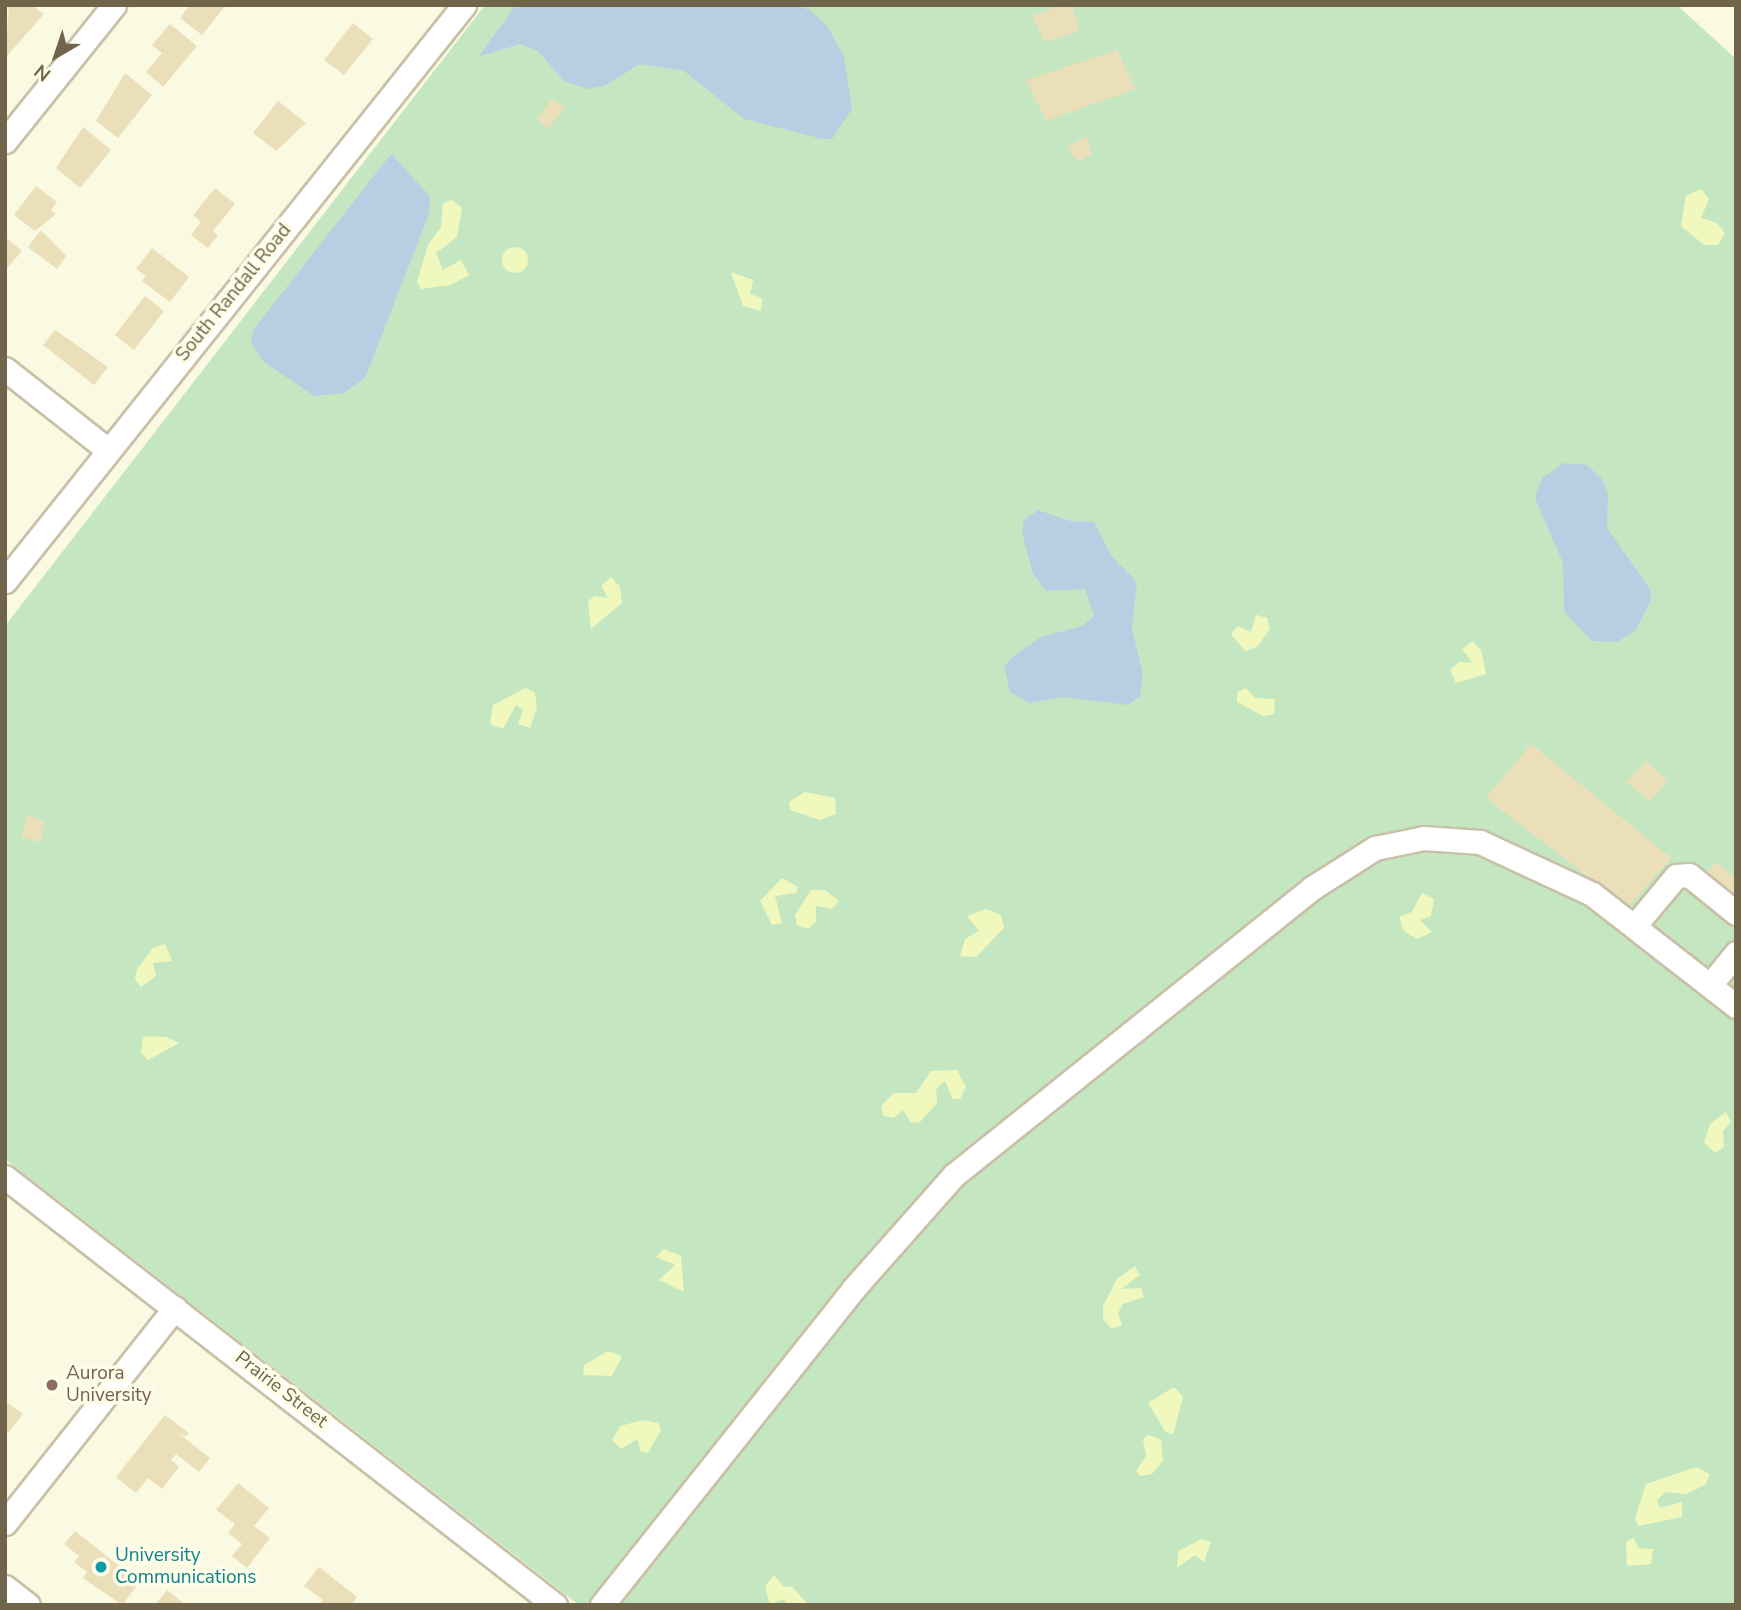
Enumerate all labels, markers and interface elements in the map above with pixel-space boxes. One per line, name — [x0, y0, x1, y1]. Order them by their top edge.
north arrow — [21, 21, 91, 91]
text: N — [29, 58, 56, 87]
street label: South Randall Road — [172, 220, 296, 366]
street label: Prairie Street — [230, 1347, 332, 1433]
place label: Aurora University — [66, 1363, 152, 1407]
marker: Aurora University — [44, 1377, 60, 1393]
place label: University Communications — [115, 1545, 256, 1589]
marker: University Communications — [93, 1559, 109, 1575]

